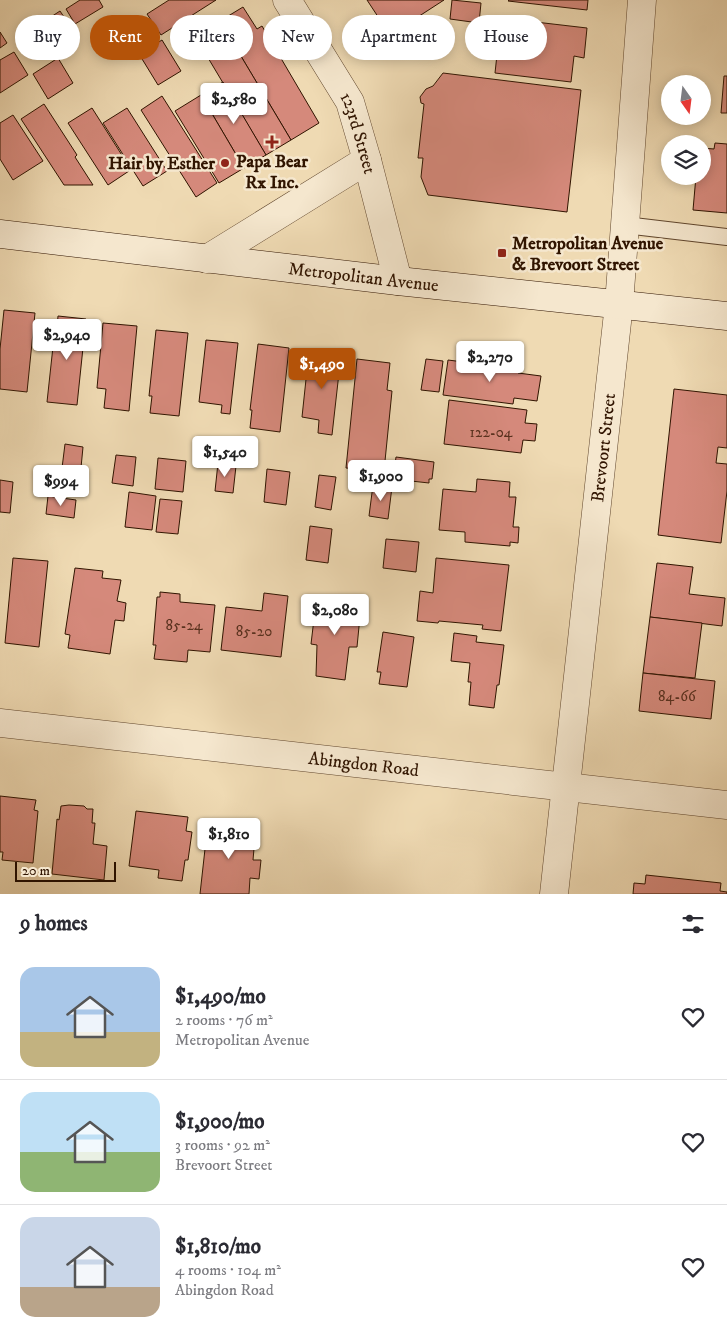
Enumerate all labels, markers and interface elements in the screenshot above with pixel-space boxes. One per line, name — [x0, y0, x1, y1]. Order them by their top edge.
chip: Buy — [15, 15, 80, 60]
chip: Rent — [90, 15, 160, 60]
chip: Filters — [170, 15, 253, 60]
chip: New — [263, 15, 332, 60]
chip: Apartment — [342, 15, 455, 60]
chip: House — [465, 15, 547, 60]
north arrow — [661, 75, 711, 125]
map controls — [661, 75, 711, 185]
pin: $2,580 — [193, 82, 275, 125]
street label: 123rd Street — [335, 88, 380, 177]
text: $2,580 — [211, 89, 257, 109]
button: layers — [661, 135, 711, 185]
marker: Papa Bear Rx Inc. — [266, 136, 278, 148]
place label: Papa Bear Rx Inc. — [236, 151, 308, 194]
place label: Hair by Esther — [108, 153, 215, 175]
marker: Hair by Esther — [219, 157, 231, 169]
place label: Metropolitan Avenue & Brevoort Street — [512, 233, 664, 276]
marker: Metropolitan Avenue & Brevoort Street — [496, 247, 508, 259]
street label: Metropolitan Avenue — [287, 258, 440, 297]
pin: $2,940 — [26, 318, 108, 361]
text: $2,940 — [44, 325, 90, 345]
pin: $2,270 — [449, 340, 531, 383]
text: $2,270 — [467, 347, 513, 367]
pin: $1,490 — [281, 348, 363, 390]
text: $1,490 — [299, 354, 345, 374]
street label: Brevoort Street — [587, 392, 621, 504]
house number: 122-04 — [470, 423, 513, 442]
pin: $1,540 — [184, 436, 266, 478]
text: $1,540 — [203, 442, 247, 462]
pin: $1,900 — [340, 460, 422, 502]
pin: $994 — [31, 464, 91, 507]
text: $1,900 — [359, 466, 403, 486]
text: $994 — [44, 471, 78, 491]
pin: $2,080 — [294, 594, 376, 636]
text: $2,080 — [312, 600, 358, 620]
house number: 85-24 — [165, 616, 203, 635]
house number: 85-20 — [236, 622, 272, 641]
house number: 84-66 — [658, 687, 697, 706]
street label: Abingdon Road — [307, 748, 420, 782]
pin: $1,810 — [188, 818, 270, 860]
text: $1,810 — [208, 824, 250, 844]
scale bar — [15, 859, 116, 882]
text: 20 m — [22, 862, 50, 880]
icon: filters — [679, 910, 707, 938]
text: 9 homes — [20, 911, 88, 937]
text: $1,490/mo — [175, 984, 266, 1010]
icon: home — [60, 987, 120, 1047]
icon: heart — [679, 1003, 707, 1031]
text: 2 rooms · 76 m² — [175, 1010, 273, 1030]
text: Metropolitan Avenue — [175, 1030, 309, 1050]
text: $1,900/mo — [175, 1109, 265, 1135]
icon: home — [60, 1112, 120, 1172]
icon: heart — [679, 1128, 707, 1156]
text: 3 rooms · 92 m² — [175, 1135, 270, 1155]
text: Brevoort Street — [175, 1155, 272, 1175]
text: $1,810/mo — [175, 1234, 261, 1260]
icon: home — [60, 1237, 120, 1297]
icon: heart — [679, 1253, 707, 1281]
text: 4 rooms · 104 m² — [175, 1260, 281, 1280]
text: Abingdon Road — [175, 1280, 274, 1300]

